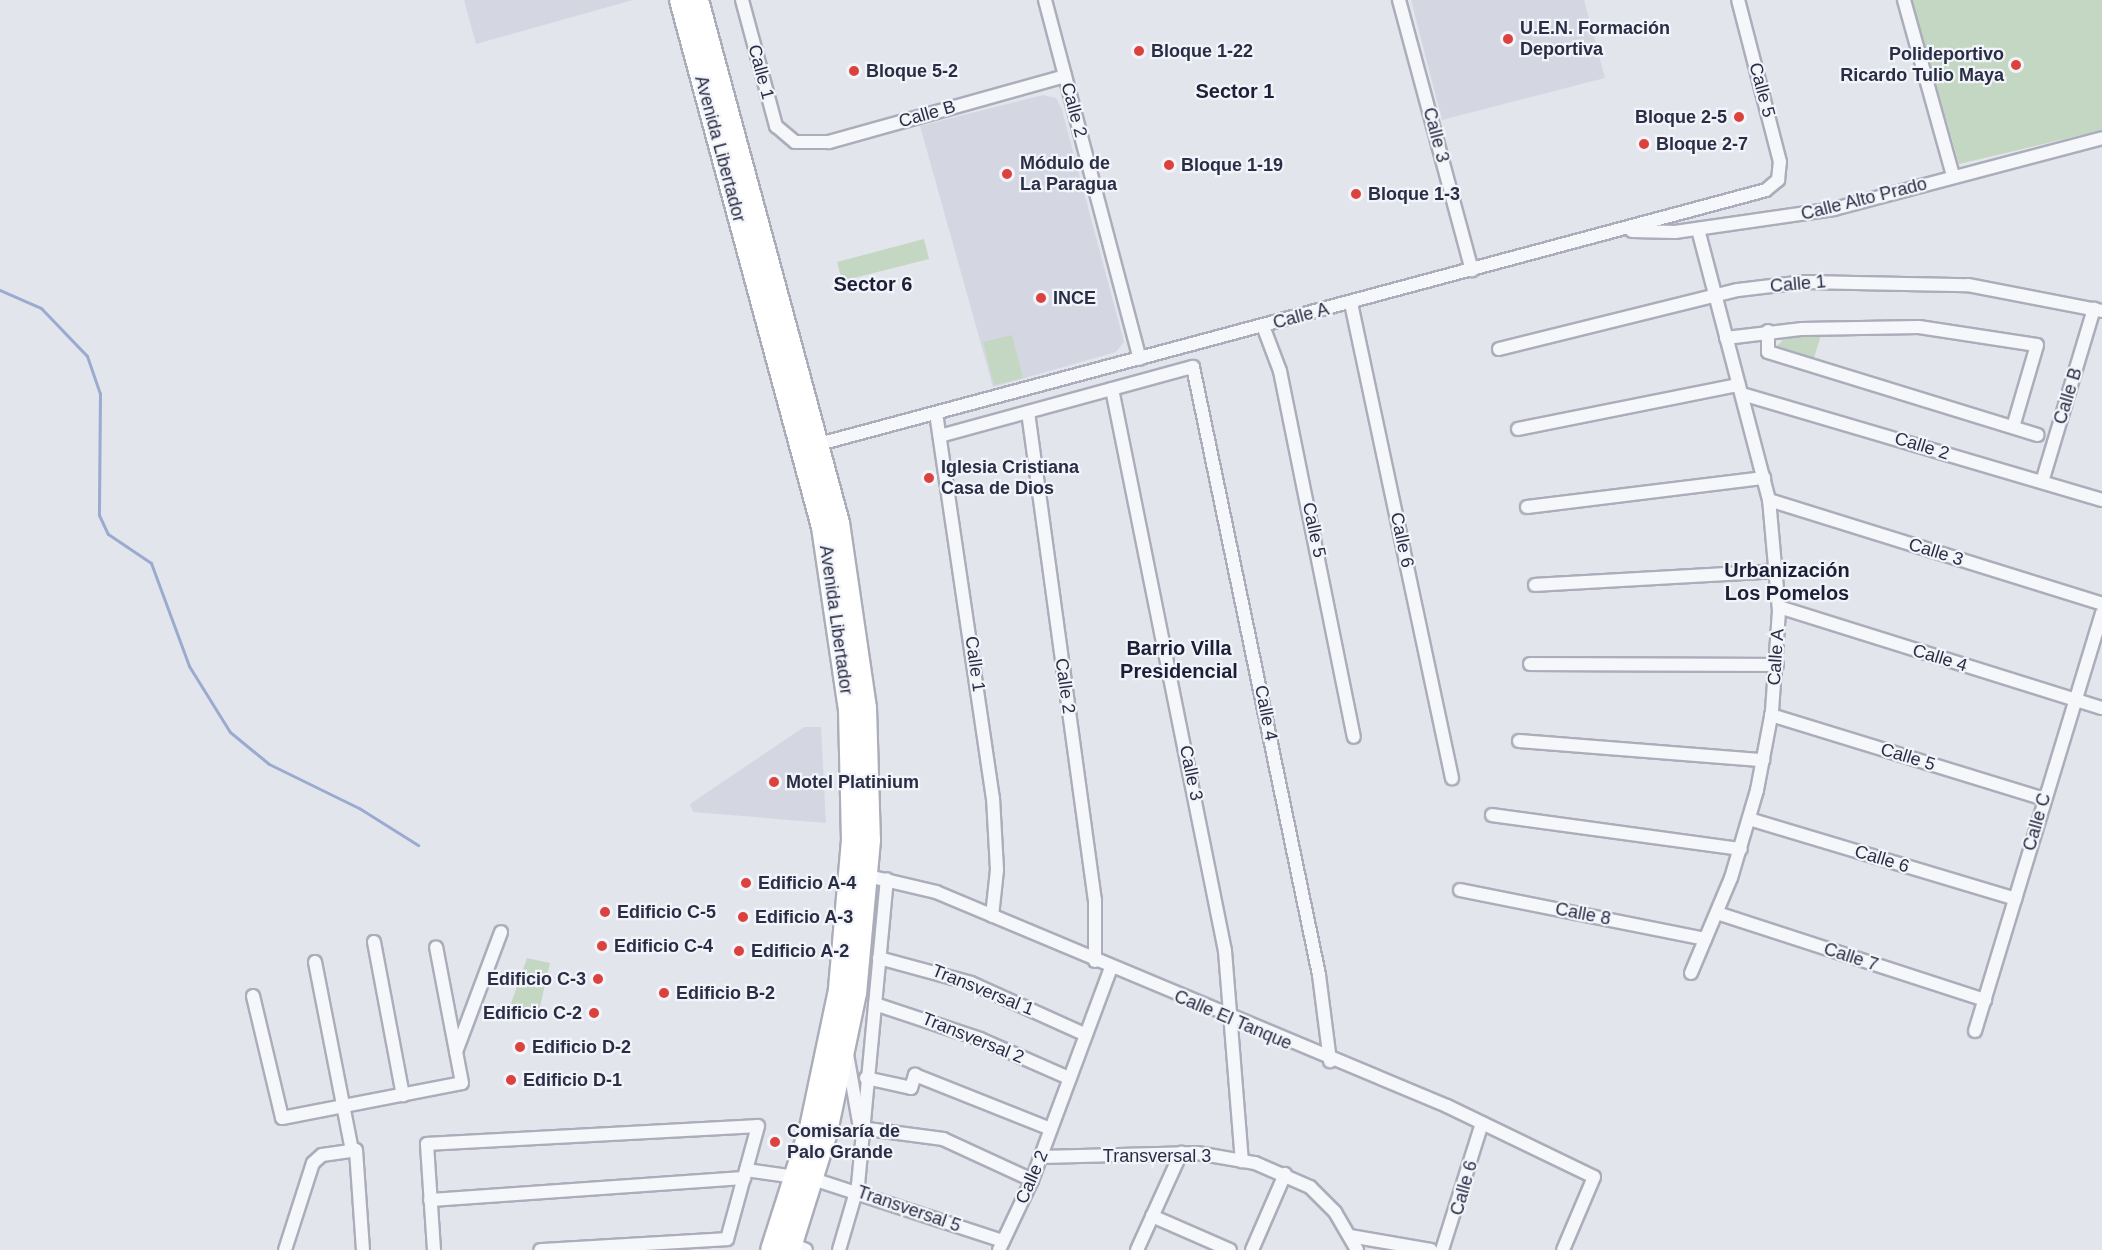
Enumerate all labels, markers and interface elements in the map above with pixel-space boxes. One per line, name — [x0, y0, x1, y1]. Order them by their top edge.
place label: U.E.N. Formación Deportiva — [1520, 18, 1670, 60]
marker: U.E.N. Formación Deportiva — [1501, 32, 1515, 46]
place label: Bloque 1-22 — [1151, 40, 1253, 62]
street label: Calle 1 — [743, 42, 779, 102]
marker: Bloque 1-22 — [1132, 44, 1146, 58]
place label: Polideportivo Ricardo Tulio Maya — [1840, 44, 2004, 86]
marker: Polideportivo Ricardo Tulio Maya — [2009, 58, 2023, 72]
place label: Bloque 5-2 — [866, 60, 958, 82]
street label: Calle 5 — [1744, 60, 1780, 120]
marker: Bloque 5-2 — [847, 64, 861, 78]
street label: Avenida Libertador — [690, 73, 750, 225]
district label: Sector 1 — [1196, 79, 1274, 103]
street label: Calle 2 — [1056, 80, 1092, 140]
street label: Calle B — [896, 96, 958, 132]
street label: Calle 3 — [1418, 105, 1454, 165]
place label: Bloque 2-5 — [1635, 106, 1727, 128]
marker: Bloque 2-5 — [1732, 110, 1746, 124]
place label: Bloque 2-7 — [1656, 133, 1748, 155]
marker: Bloque 2-7 — [1637, 137, 1651, 151]
place label: Módulo de La Paragua — [1020, 153, 1117, 195]
place label: Bloque 1-19 — [1181, 154, 1283, 176]
marker: Bloque 1-19 — [1162, 158, 1176, 172]
marker: Módulo de La Paragua — [998, 165, 1016, 183]
street label: Calle Alto Prado — [1798, 173, 1930, 225]
place label: Bloque 1-3 — [1368, 183, 1460, 205]
marker: Bloque 1-3 — [1349, 187, 1363, 201]
street label: Calle 1 — [1769, 271, 1827, 297]
district label: Sector 6 — [834, 272, 912, 296]
place label: INCE — [1053, 287, 1096, 309]
marker: INCE — [1034, 291, 1048, 305]
street label: Calle A — [1270, 298, 1332, 334]
street label: Calle B — [2049, 365, 2087, 427]
street label: Calle 2 — [1892, 427, 1952, 465]
place label: Iglesia Cristiana Casa de Dios — [941, 457, 1079, 500]
marker: Iglesia Cristiana Casa de Dios — [922, 471, 936, 485]
street label: Calle 5 — [1298, 500, 1330, 560]
street label: Calle 6 — [1386, 510, 1418, 570]
street label: Calle 3 — [1906, 533, 1966, 571]
street label: Avenida Libertador — [815, 544, 857, 696]
district label: Urbanización Los Pomelos — [1724, 559, 1850, 606]
street label: Calle A — [1763, 627, 1789, 687]
street label: Calle 1 — [960, 635, 990, 693]
district label: Barrio Villa Presidencial — [1120, 636, 1238, 683]
street label: Calle 4 — [1910, 639, 1970, 677]
street label: Calle 2 — [1050, 657, 1080, 715]
street label: Calle 4 — [1250, 683, 1282, 743]
street label: Calle 5 — [1878, 738, 1938, 776]
street label: Calle 3 — [1175, 743, 1207, 803]
place label: Motel Platinium — [786, 771, 919, 793]
marker: Motel Platinium — [767, 775, 781, 789]
street label: Calle C — [2018, 791, 2056, 853]
street label: Calle 6 — [1852, 840, 1912, 878]
place label: Edificio A-4 — [758, 872, 857, 894]
marker: Edificio A-4 — [739, 876, 753, 890]
street label: Calle 8 — [1553, 898, 1613, 930]
place label: Edificio C-5 — [617, 901, 716, 923]
marker: Edificio C-5 — [598, 905, 612, 919]
place label: Edificio A-3 — [755, 906, 854, 928]
marker: Edificio A-3 — [736, 910, 750, 924]
place label: Edificio C-4 — [614, 935, 713, 957]
street label: Calle 7 — [1821, 938, 1881, 976]
marker: Edificio C-4 — [595, 939, 609, 953]
place label: Edificio A-2 — [751, 940, 850, 962]
marker: Edificio A-2 — [732, 944, 746, 958]
street label: Transversal 1 — [929, 960, 1037, 1020]
place label: Edificio C-3 — [487, 968, 586, 990]
marker: Edificio C-3 — [591, 972, 605, 986]
place label: Edificio B-2 — [676, 982, 775, 1004]
street label: Calle El Tanque — [1171, 985, 1295, 1055]
marker: Edificio B-2 — [657, 986, 671, 1000]
place label: Edificio C-2 — [483, 1002, 582, 1024]
marker: Edificio C-2 — [587, 1006, 601, 1020]
street label: Transversal 2 — [919, 1008, 1027, 1068]
place label: Edificio D-2 — [532, 1036, 631, 1058]
marker: Edificio D-2 — [513, 1040, 527, 1054]
place label: Edificio D-1 — [523, 1069, 622, 1091]
marker: Edificio D-1 — [504, 1073, 518, 1087]
place label: Comisaría de Palo Grande — [787, 1121, 900, 1164]
marker: Comisaría de Palo Grande — [768, 1135, 782, 1149]
street label: Transversal 3 — [1103, 1145, 1211, 1167]
street label: Calle 2 — [1011, 1147, 1053, 1207]
street label: Calle 6 — [1446, 1158, 1482, 1218]
street label: Transversal 5 — [854, 1181, 964, 1237]

